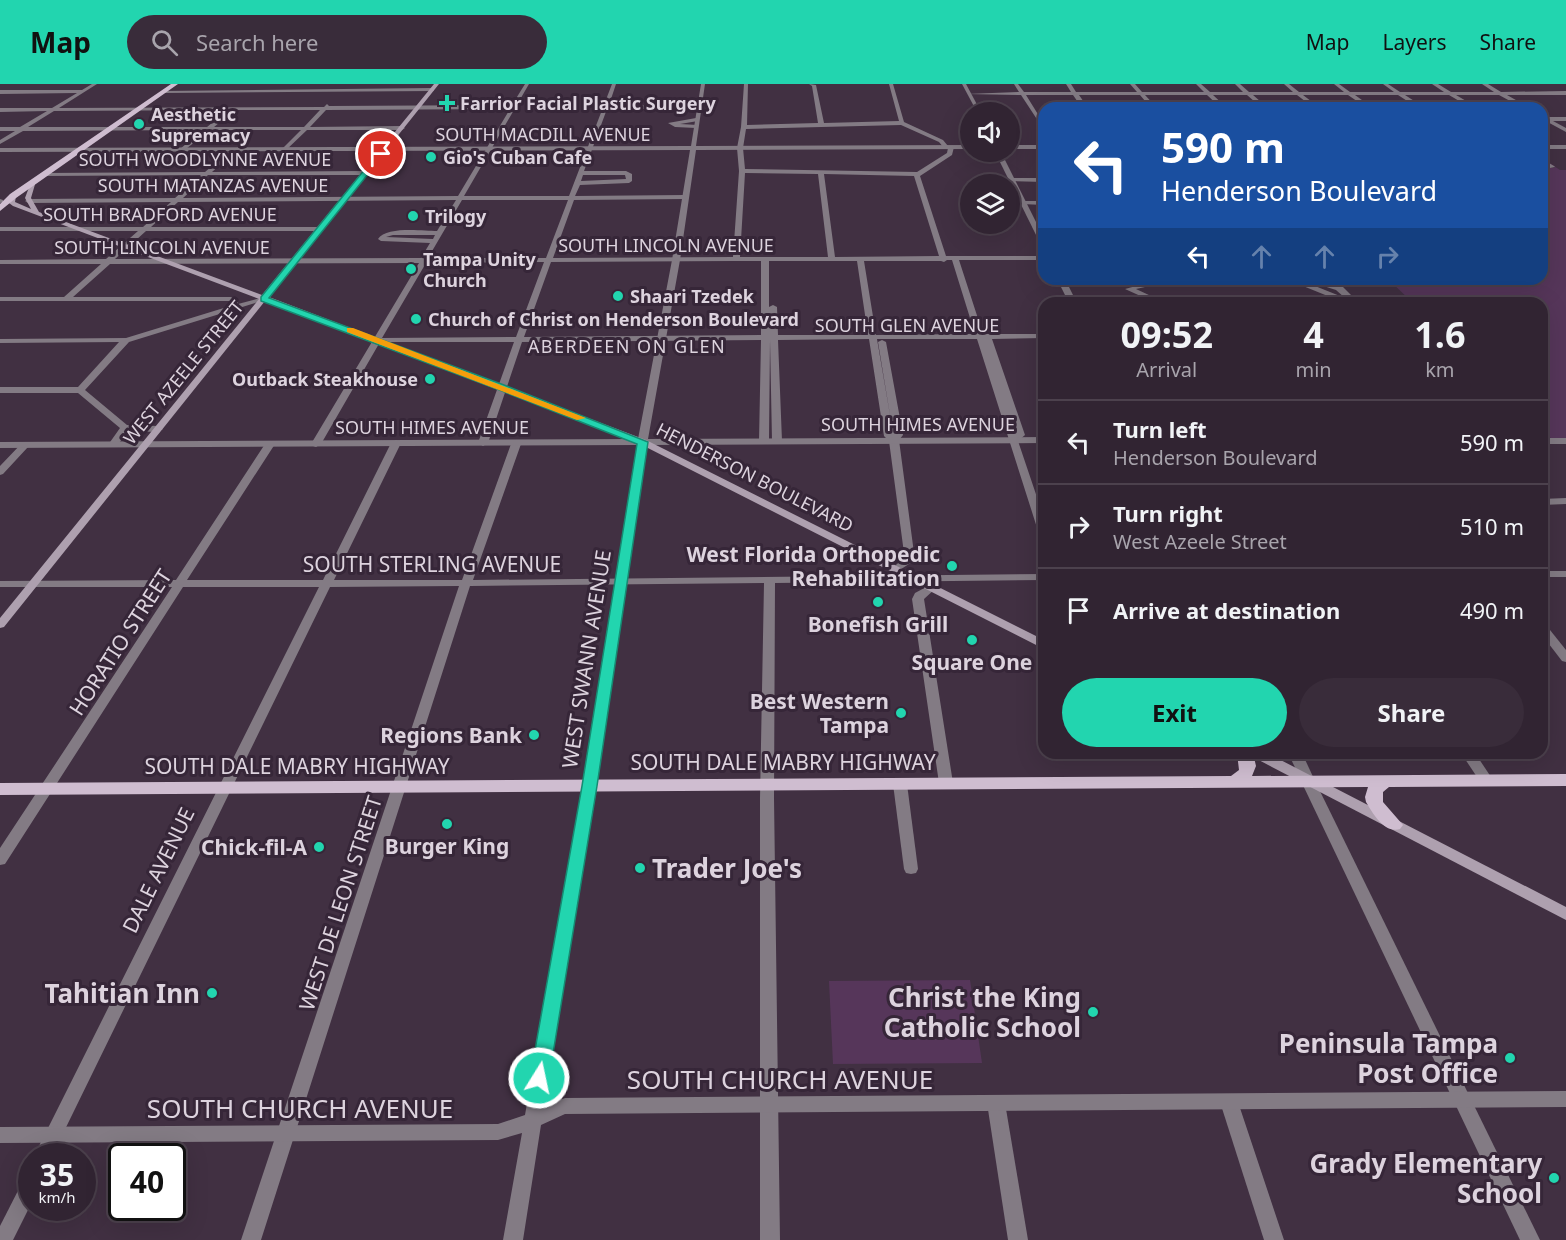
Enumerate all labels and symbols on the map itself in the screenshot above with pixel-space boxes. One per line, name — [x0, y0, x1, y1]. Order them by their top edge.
place label: Farrior Facial Plastic Surgery — [460, 91, 716, 115]
marker: Farrior Facial Plastic Surgery — [438, 94, 456, 112]
place label: Aesthetic Supremacy — [151, 102, 251, 147]
marker: Aesthetic Supremacy — [132, 117, 146, 131]
street label: SOUTH MACDILL AVENUE — [435, 122, 651, 146]
pin — [355, 128, 406, 179]
place label: Gio's Cuban Cafe — [443, 145, 592, 169]
street label: SOUTH WOODLYNNE AVENUE — [79, 147, 331, 171]
marker: Gio's Cuban Cafe — [424, 150, 438, 164]
street label: SOUTH MATANZAS AVENUE — [98, 173, 328, 197]
street label: SOUTH BRADFORD AVENUE — [43, 202, 277, 226]
place label: Trilogy — [425, 204, 487, 228]
marker: Trilogy — [406, 209, 420, 223]
street label: SOUTH LINCOLN AVENUE — [558, 233, 774, 257]
street label: SOUTH LINCOLN AVENUE — [54, 235, 270, 259]
place label: Tampa Unity Church — [423, 247, 537, 292]
marker: Tampa Unity Church — [404, 262, 418, 276]
place label: Shaari Tzedek — [630, 284, 755, 308]
marker: Shaari Tzedek — [611, 289, 625, 303]
street label: WEST AZEELE STREET — [118, 295, 248, 449]
place label: Church of Christ on Henderson Boulevard — [428, 307, 799, 331]
marker: Church of Christ on Henderson Boulevard — [409, 312, 423, 326]
street label: SOUTH GLEN AVENUE — [815, 313, 999, 337]
district label: ABERDEEN ON GLEN — [528, 334, 726, 358]
place label: Outback Steakhouse — [232, 367, 418, 391]
marker: Outback Steakhouse — [423, 372, 437, 386]
street label: SOUTH HIMES AVENUE — [821, 412, 1015, 436]
street label: SOUTH HIMES AVENUE — [335, 415, 529, 439]
street label: HENDERSON BOULEVARD — [652, 417, 858, 537]
place label: West Florida Orthopedic Rehabilitation — [686, 540, 940, 592]
street label: WEST SWANN AVENUE — [555, 548, 617, 770]
street label: SOUTH STERLING AVENUE — [303, 550, 561, 578]
marker: West Florida Orthopedic Rehabilitation — [945, 559, 959, 573]
street label: HORATIO STREET — [62, 563, 178, 720]
marker: Bonefish Grill — [871, 595, 885, 609]
place label: Bonefish Grill — [808, 610, 948, 638]
marker: Square One — [965, 633, 979, 647]
place label: Square One — [912, 648, 1032, 676]
place label: Best Western Tampa — [750, 687, 889, 739]
marker: Best Western Tampa — [894, 706, 908, 720]
place label: Regions Bank — [380, 721, 523, 749]
marker: Regions Bank — [527, 728, 541, 742]
street label: SOUTH DALE MABRY HIGHWAY — [630, 748, 936, 776]
street label: SOUTH DALE MABRY HIGHWAY — [144, 752, 450, 780]
street label: WEST DE LEON STREET — [292, 792, 388, 1014]
street label: DALE AVENUE — [116, 803, 200, 937]
marker: Burger King — [440, 817, 454, 831]
place label: Burger King — [385, 832, 509, 860]
place label: Chick-fil-A — [201, 833, 307, 861]
marker: Chick-fil-A — [312, 840, 326, 854]
place label: Trader Joe's — [652, 850, 802, 886]
marker: Trader Joe's — [633, 861, 647, 875]
place label: Tahitian Inn — [45, 975, 200, 1011]
place label: Christ the King Catholic School — [884, 979, 1081, 1045]
marker: Tahitian Inn — [205, 986, 219, 1000]
marker: Christ the King Catholic School — [1086, 1005, 1100, 1019]
place label: Peninsula Tampa Post Office — [1279, 1025, 1498, 1091]
position arrow — [507, 1046, 571, 1110]
marker: Peninsula Tampa Post Office — [1503, 1051, 1517, 1065]
street label: SOUTH CHURCH AVENUE — [627, 1061, 933, 1097]
street label: SOUTH CHURCH AVENUE — [147, 1090, 453, 1126]
speed limit sign: 40 — [108, 1143, 186, 1221]
place label: Grady Elementary School — [1310, 1145, 1542, 1211]
marker: Grady Elementary School — [1547, 1171, 1561, 1185]

